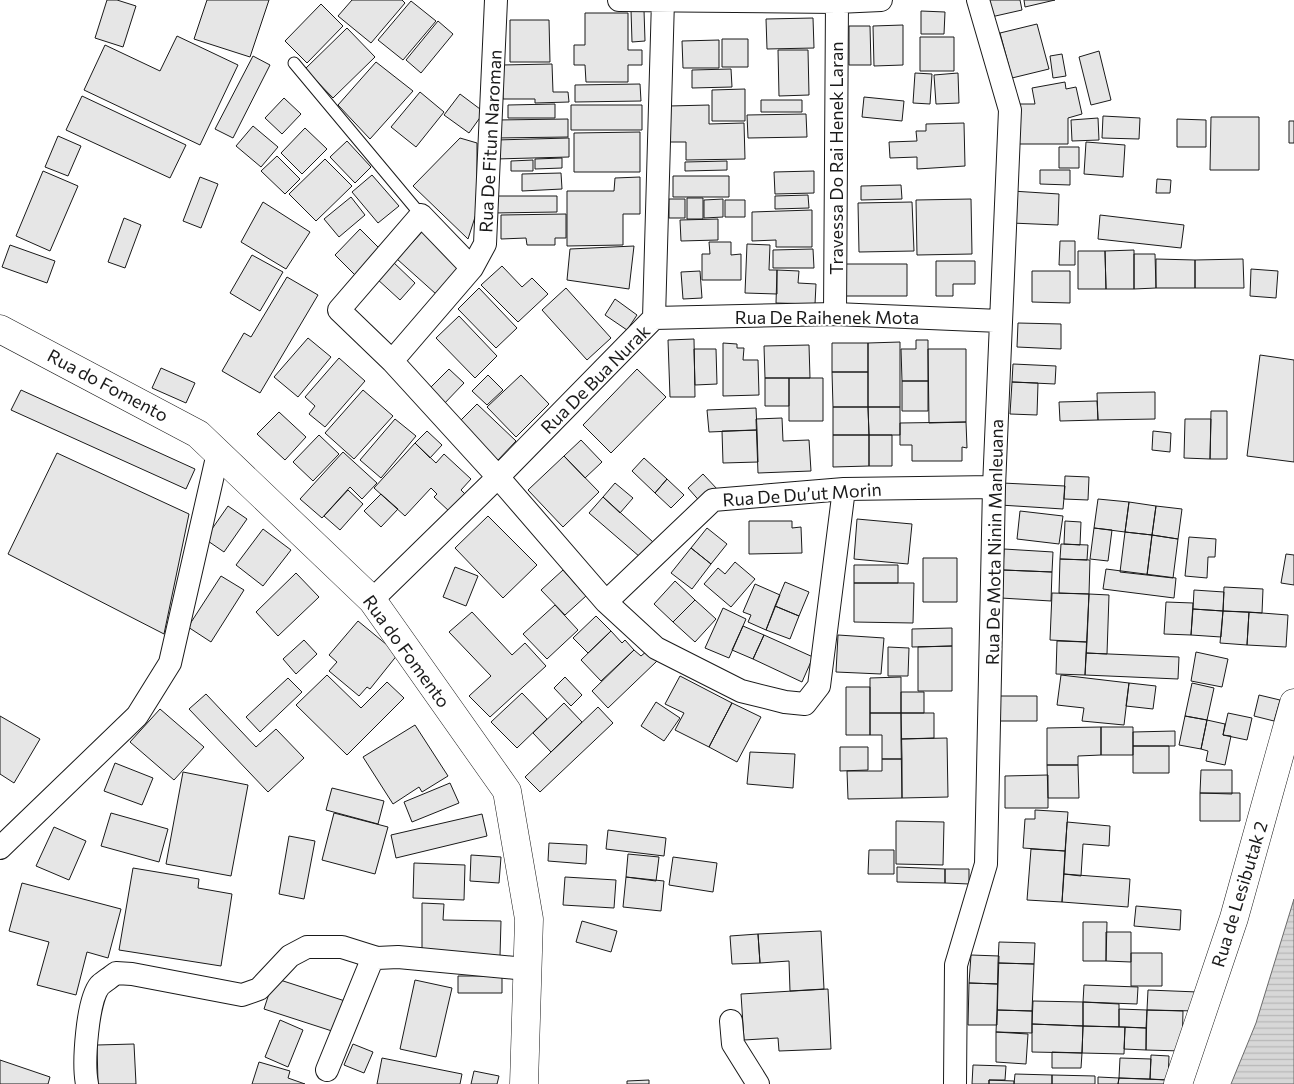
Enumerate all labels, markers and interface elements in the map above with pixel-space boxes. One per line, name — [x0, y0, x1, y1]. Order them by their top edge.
street label: Travessa Do Rai Henek Laran — [825, 41, 847, 275]
street label: Rua De Fitun Naroman — [474, 49, 506, 233]
street label: Rua De Raihenek Mota — [735, 306, 919, 328]
street label: Rua De Bua Nurak — [536, 320, 654, 438]
street label: Rua do Fomento — [44, 344, 172, 426]
street label: Rua De Mota Ninin Manleuana — [981, 419, 1007, 665]
street label: Rua De Du’ut Morin — [722, 477, 882, 511]
street label: Rua do Fomento — [359, 590, 455, 712]
street label: Rua de Lesibutak 2 — [1206, 818, 1272, 970]

